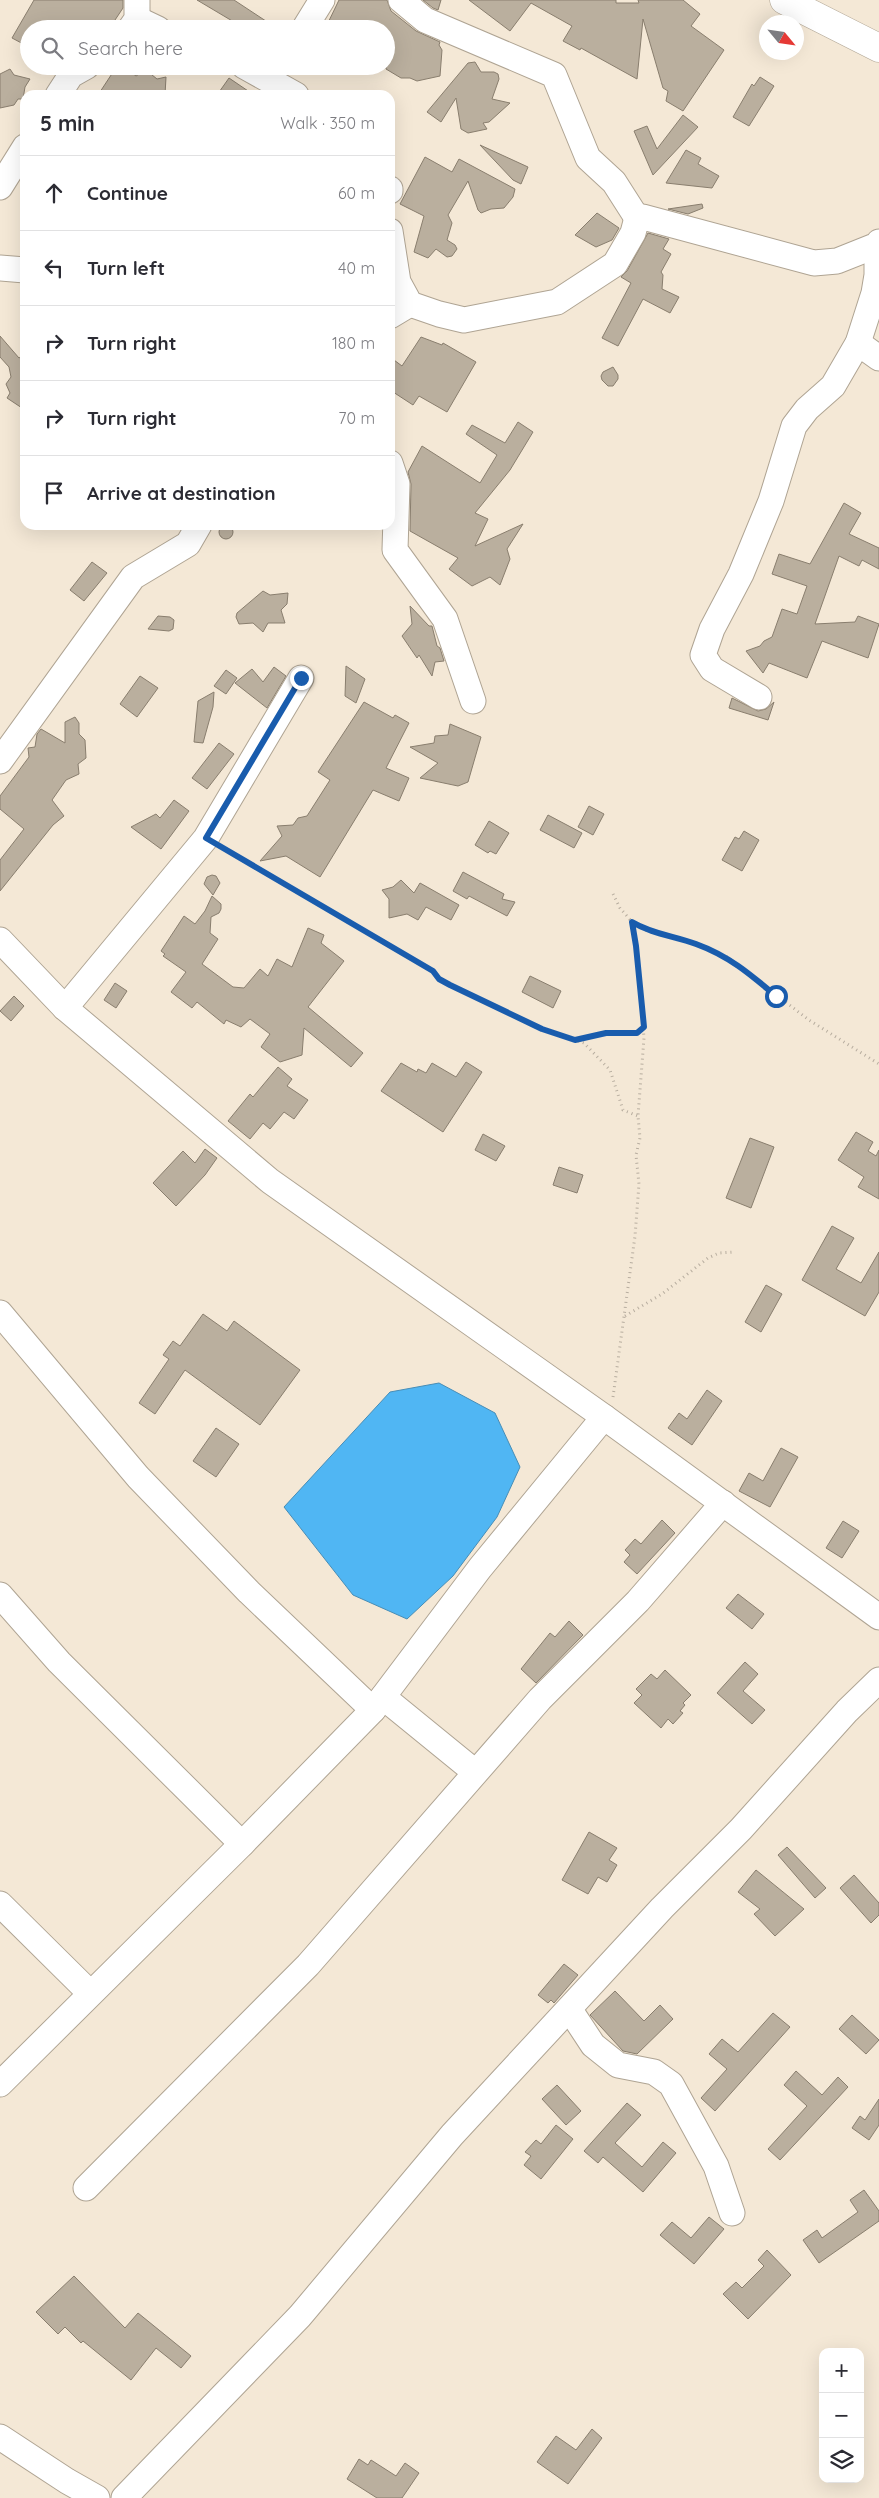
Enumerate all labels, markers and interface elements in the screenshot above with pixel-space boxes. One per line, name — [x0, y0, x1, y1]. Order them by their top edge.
north arrow — [759, 15, 804, 60]
search box — [20, 20, 395, 75]
icon: search — [38, 34, 66, 62]
text: Search here — [78, 36, 183, 60]
text: 5 min — [40, 110, 95, 136]
text: Walk · 350 m — [280, 113, 375, 133]
icon: ahead — [40, 179, 68, 207]
text: Continue — [87, 181, 168, 205]
text: 60 m — [338, 183, 375, 203]
icon: left — [40, 254, 68, 282]
text: Turn left — [87, 256, 165, 280]
text: 40 m — [338, 258, 375, 278]
icon: right — [40, 329, 68, 357]
text: Turn right — [87, 331, 176, 355]
text: 180 m — [332, 333, 375, 353]
icon: right — [40, 404, 68, 432]
text: Turn right — [87, 406, 176, 430]
text: 70 m — [338, 408, 375, 428]
icon: arrive — [40, 479, 68, 507]
text: Arrive at destination — [87, 481, 276, 505]
route end — [290, 667, 313, 690]
route start — [765, 985, 788, 1008]
map controls — [819, 2348, 864, 2483]
button: + — [819, 2348, 864, 2393]
button: − — [819, 2393, 864, 2438]
button: layers — [819, 2438, 864, 2483]

